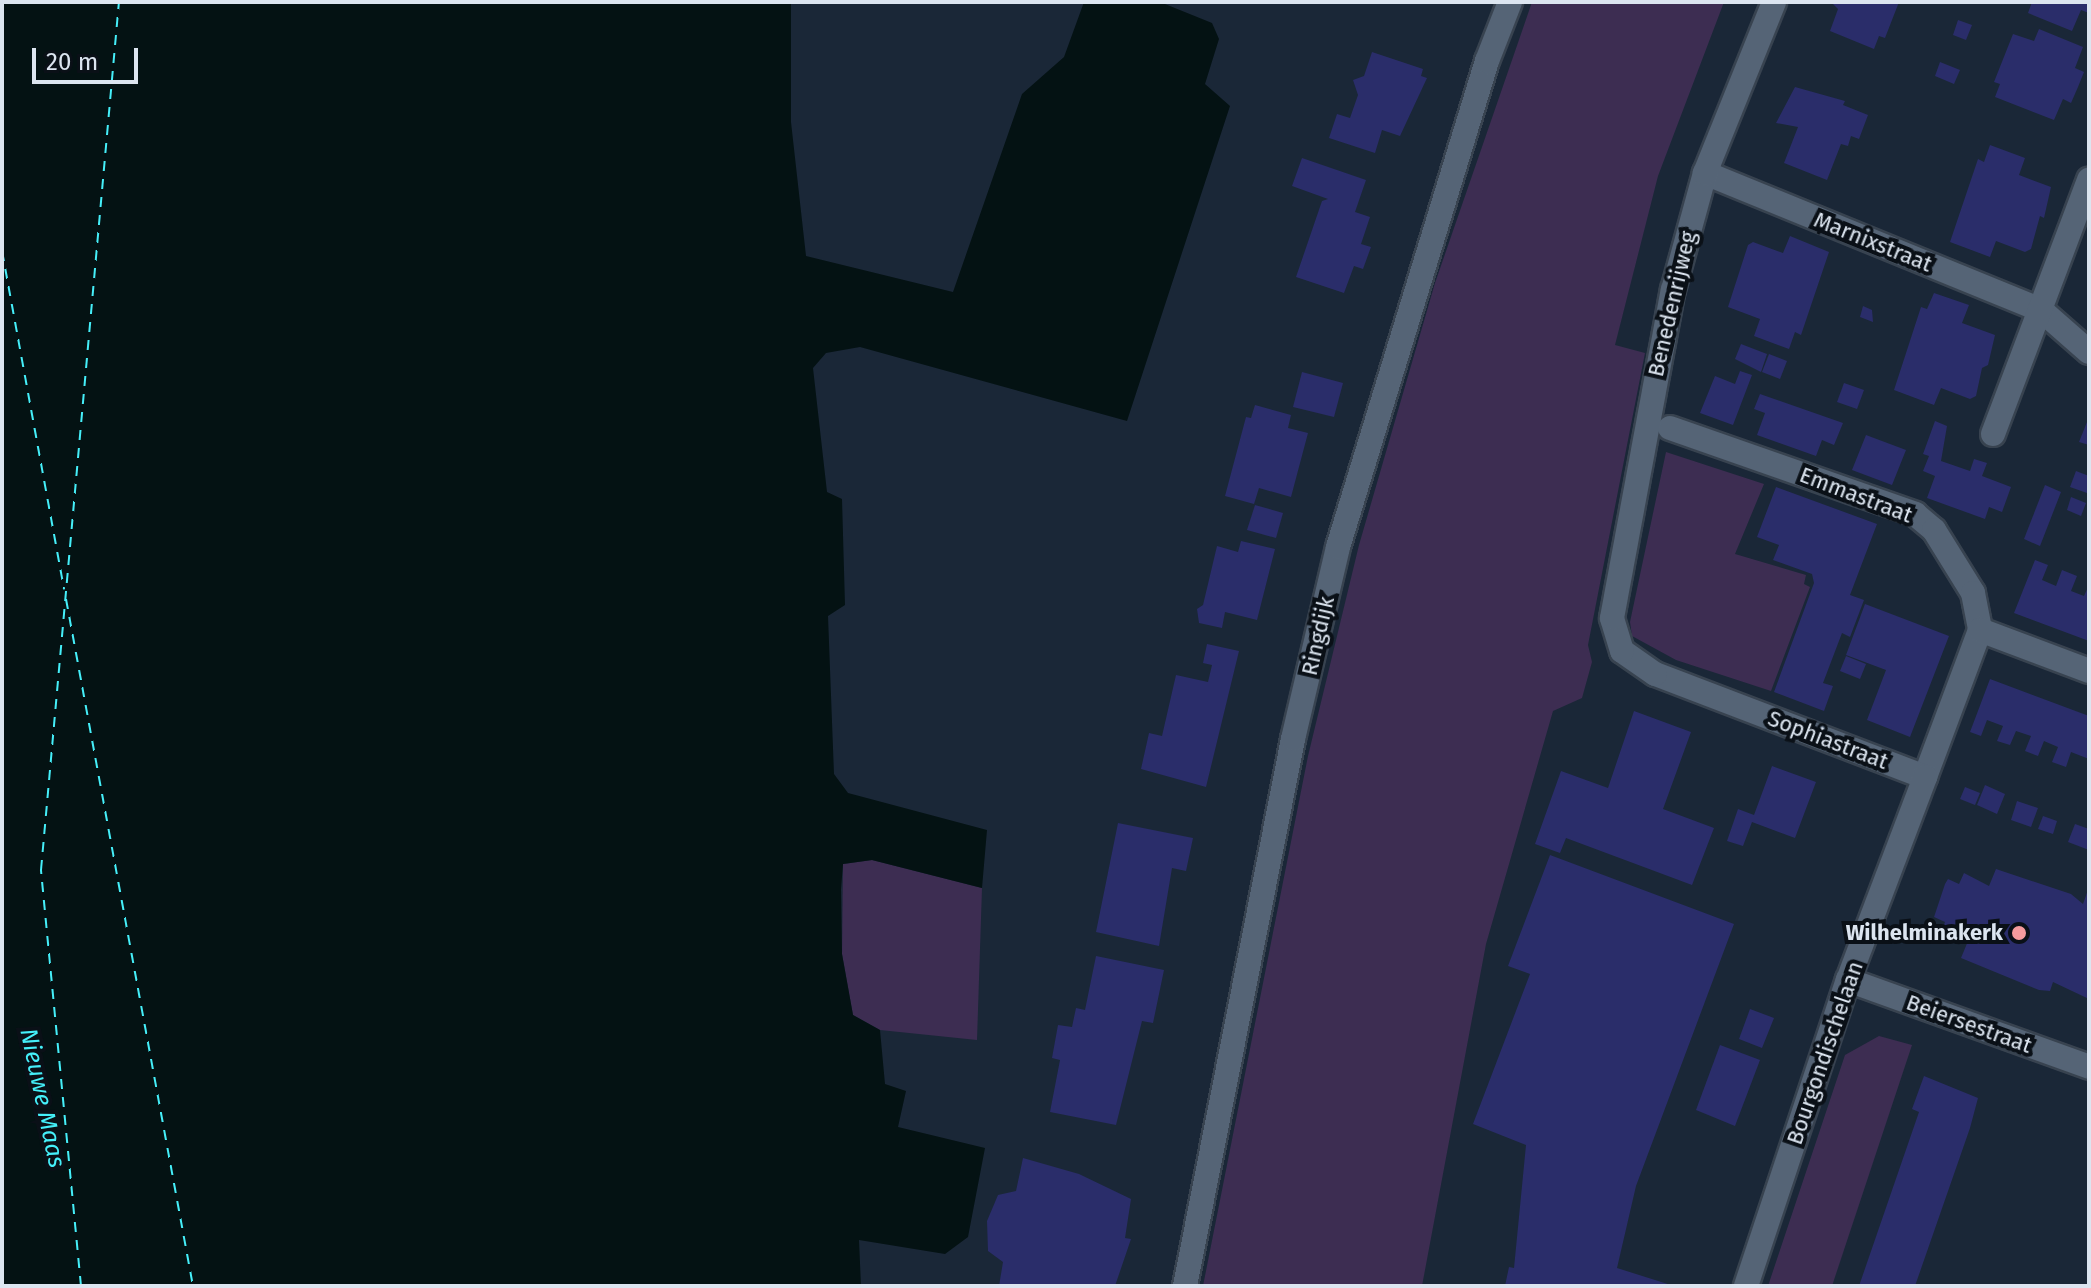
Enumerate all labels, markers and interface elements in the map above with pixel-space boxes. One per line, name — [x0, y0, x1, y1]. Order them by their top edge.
scale bar — [36, 32, 142, 82]
text: 20 m — [46, 48, 98, 76]
street label: Marnixstraat — [1810, 206, 1936, 278]
street label: Benedenrijweg — [1642, 229, 1702, 379]
street label: Emmastraat — [1796, 461, 1916, 529]
street label: Ringdijk — [1296, 594, 1340, 678]
street label: Sophiastraat — [1764, 705, 1892, 775]
place label: Wilhelminakerk — [1846, 920, 2003, 946]
marker: Wilhelminakerk — [2010, 924, 2028, 942]
street label: Bourgondischelaan — [1781, 958, 1869, 1148]
street label: Beiersestraat — [1903, 989, 2035, 1059]
water label: Nieuwe Maas — [13, 1026, 71, 1170]

